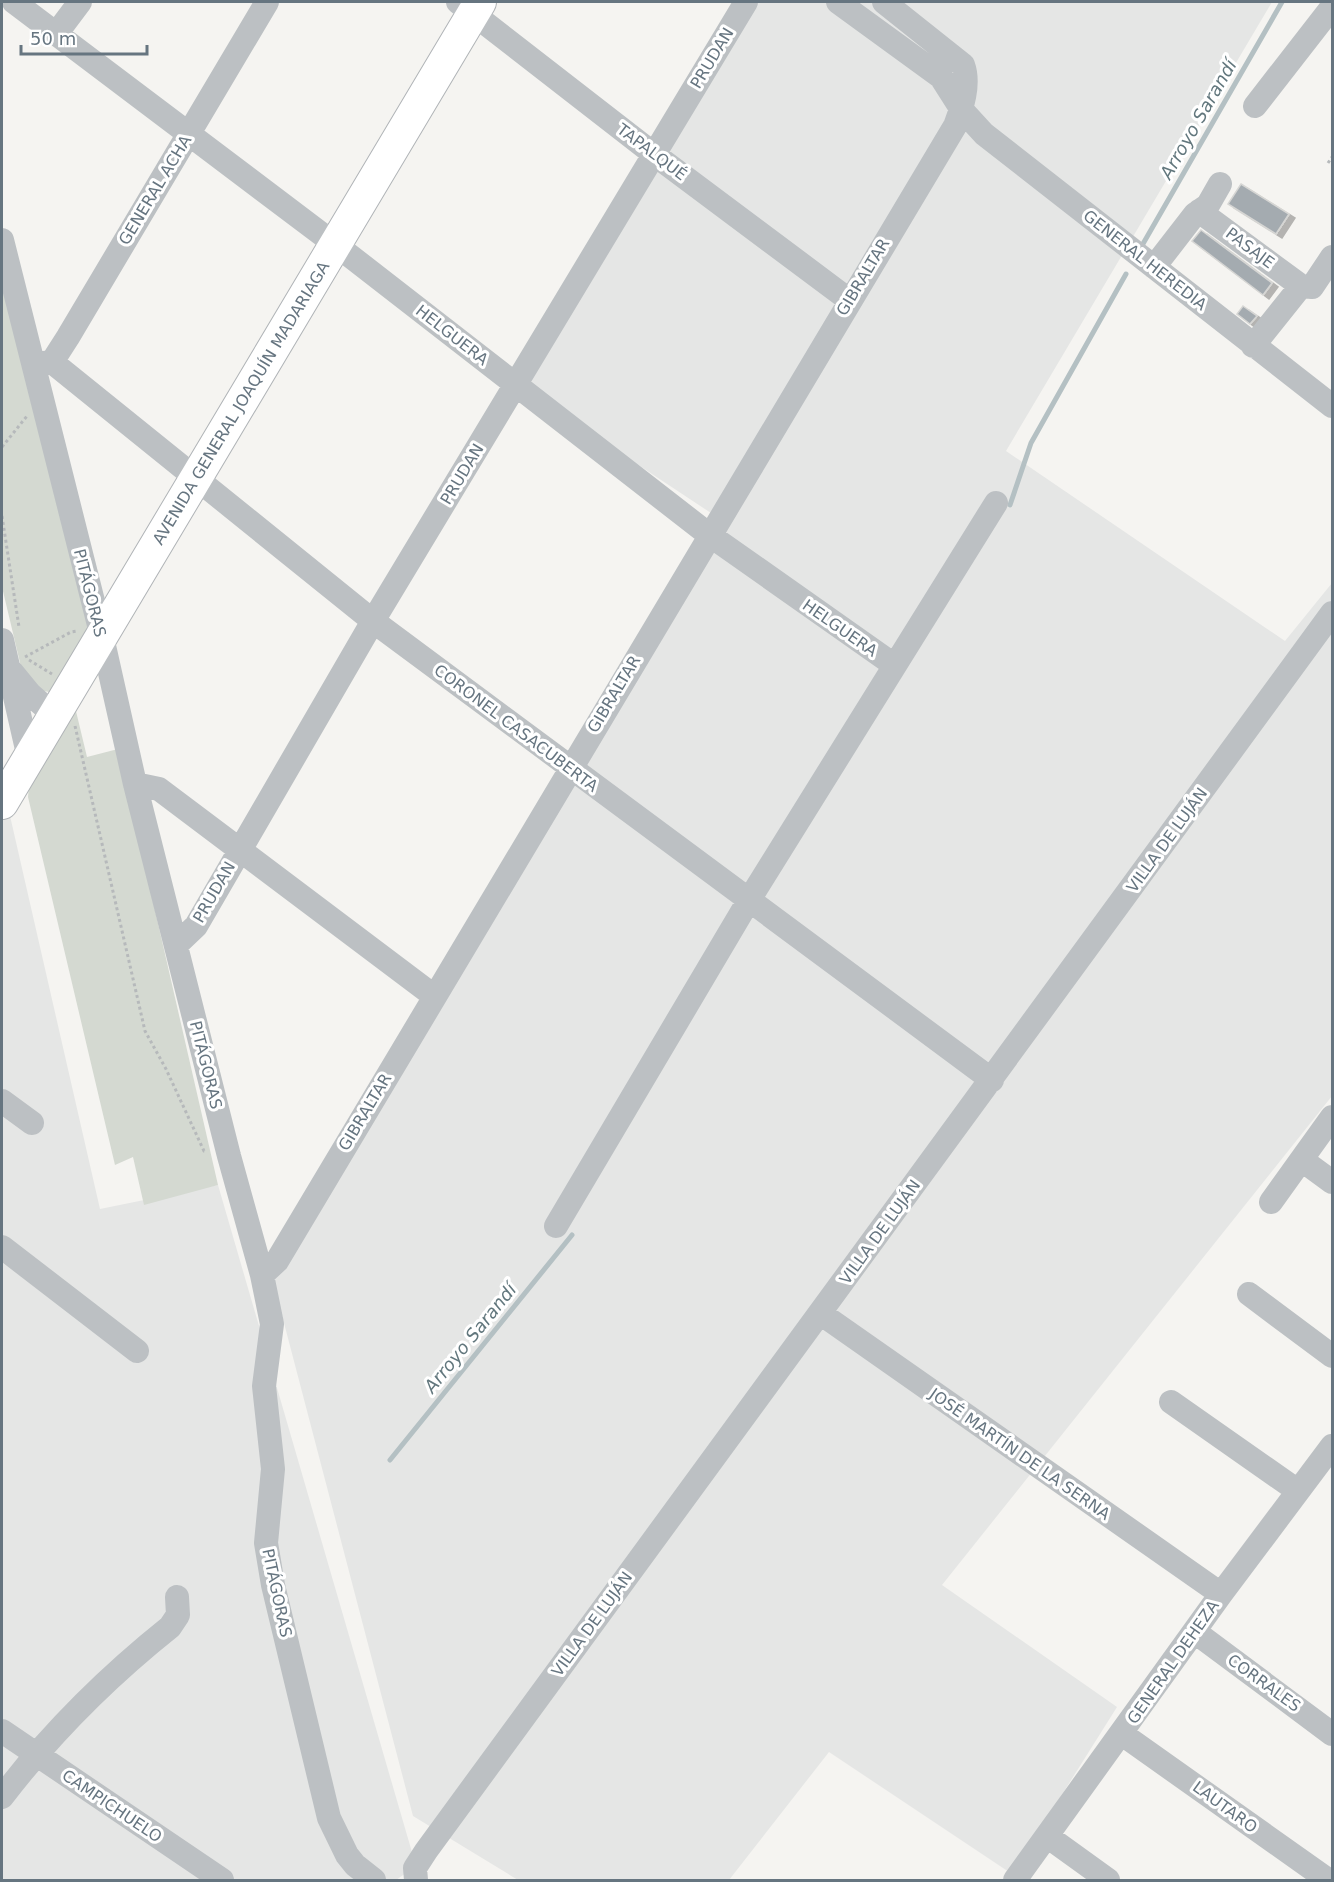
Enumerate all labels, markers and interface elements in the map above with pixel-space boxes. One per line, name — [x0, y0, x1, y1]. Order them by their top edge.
scale bar — [21, 18, 147, 56]
street label: PRUDAN — [686, 24, 738, 92]
text: 50 m — [30, 28, 76, 49]
water label: Arroyo Sarandí — [1155, 53, 1242, 183]
street label: TAPALQUÉ — [613, 119, 691, 184]
street label: GENERAL ACHA — [115, 132, 195, 248]
street label: GENERAL HEREDIA — [1080, 206, 1211, 314]
street label: PASAJE — [1222, 224, 1278, 272]
street label: GIBRALTAR — [833, 235, 893, 319]
street label: AVENIDA GENERAL JOAQUÍN MADARIAGA — [149, 258, 333, 548]
street label: HELGUERA — [412, 301, 492, 369]
street label: PRUDAN — [436, 440, 488, 508]
street label: PITÁGORAS — [70, 547, 110, 639]
street label: HELGUERA — [799, 595, 881, 661]
street label: GIBRALTAR — [584, 652, 644, 736]
street label: CORONEL CASACUBERTA — [430, 660, 602, 796]
street label: VILLA DE LUJÁN — [1123, 784, 1211, 896]
street label: PRUDAN — [189, 858, 239, 926]
street label: PITÁGORAS — [186, 1019, 226, 1111]
street label: GIBRALTAR — [335, 1070, 395, 1154]
street label: VILLA DE LUJÁN — [836, 1176, 924, 1288]
water label: Arroyo Sarandí — [419, 1277, 522, 1398]
street label: JOSÉ MARTÍN DE LA SERNA — [925, 1384, 1114, 1524]
street label: PITÁGORAS — [258, 1547, 296, 1639]
street label: VILLA DE LUJÁN — [548, 1568, 636, 1680]
street label: GENERAL DEHEZA — [1123, 1597, 1223, 1727]
street label: CORRALES — [1224, 1650, 1304, 1716]
street label: CAMPICHUELO — [58, 1766, 166, 1846]
street label: LAUTARO — [1189, 1777, 1261, 1837]

